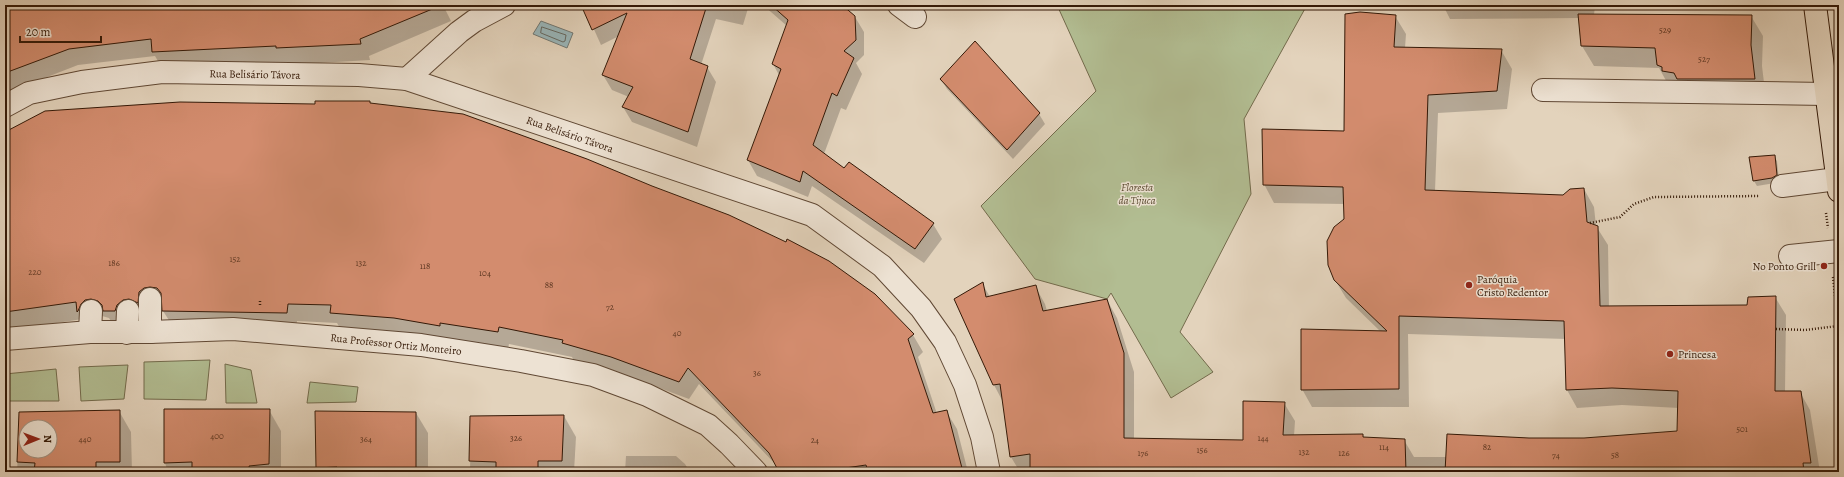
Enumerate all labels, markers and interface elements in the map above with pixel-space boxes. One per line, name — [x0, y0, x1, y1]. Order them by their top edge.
scale bar — [20, 18, 101, 44]
text: 20 m — [26, 24, 50, 40]
house number: 529 — [1659, 24, 1671, 36]
house number: 527 — [1698, 53, 1710, 65]
street label: Rua Belisário Távora — [209, 66, 302, 83]
street label: Rua Belisário Távora — [524, 113, 616, 157]
park label: Floresta da Tijuca — [1118, 180, 1156, 208]
house number: 152 — [229, 253, 241, 265]
house number: 186 — [108, 257, 120, 269]
house number: 132 — [355, 257, 367, 269]
place label: No Ponto Grill — [1752, 259, 1816, 274]
house number: 118 — [420, 260, 430, 272]
marker: No Ponto Grill — [1819, 261, 1829, 271]
house number: 220 — [28, 266, 42, 278]
house number: 104 — [479, 267, 491, 279]
place label: Paróquia Cristo Redentor — [1477, 272, 1548, 300]
house number: 88 — [545, 279, 553, 291]
marker: Paróquia Cristo Redentor — [1464, 280, 1474, 290]
house number: 72 — [606, 301, 615, 313]
house number: 40 — [673, 327, 682, 339]
street label: Rua Professor Ortiz Monteiro — [330, 330, 463, 359]
place label: Princesa — [1678, 347, 1717, 362]
marker: Princesa — [1665, 349, 1675, 359]
house number: 36 — [753, 367, 761, 379]
north arrow — [18, 419, 58, 459]
house number: 501 — [1736, 423, 1748, 435]
house number: 400 — [210, 430, 224, 442]
house number: 326 — [510, 432, 522, 444]
house number: 144 — [1257, 432, 1269, 444]
house number: 440 — [79, 433, 92, 445]
house number: 364 — [360, 433, 372, 445]
house number: 24 — [811, 434, 819, 446]
text: N — [40, 435, 55, 443]
house number: 114 — [1379, 441, 1389, 453]
house number: 82 — [1483, 441, 1492, 453]
house number: 156 — [1196, 444, 1208, 456]
house number: 132 — [1298, 446, 1310, 458]
house number: 176 — [1137, 447, 1149, 459]
house number: 126 — [1338, 447, 1350, 459]
house number: 74 — [1552, 449, 1560, 461]
house number: 58 — [1611, 449, 1619, 461]

